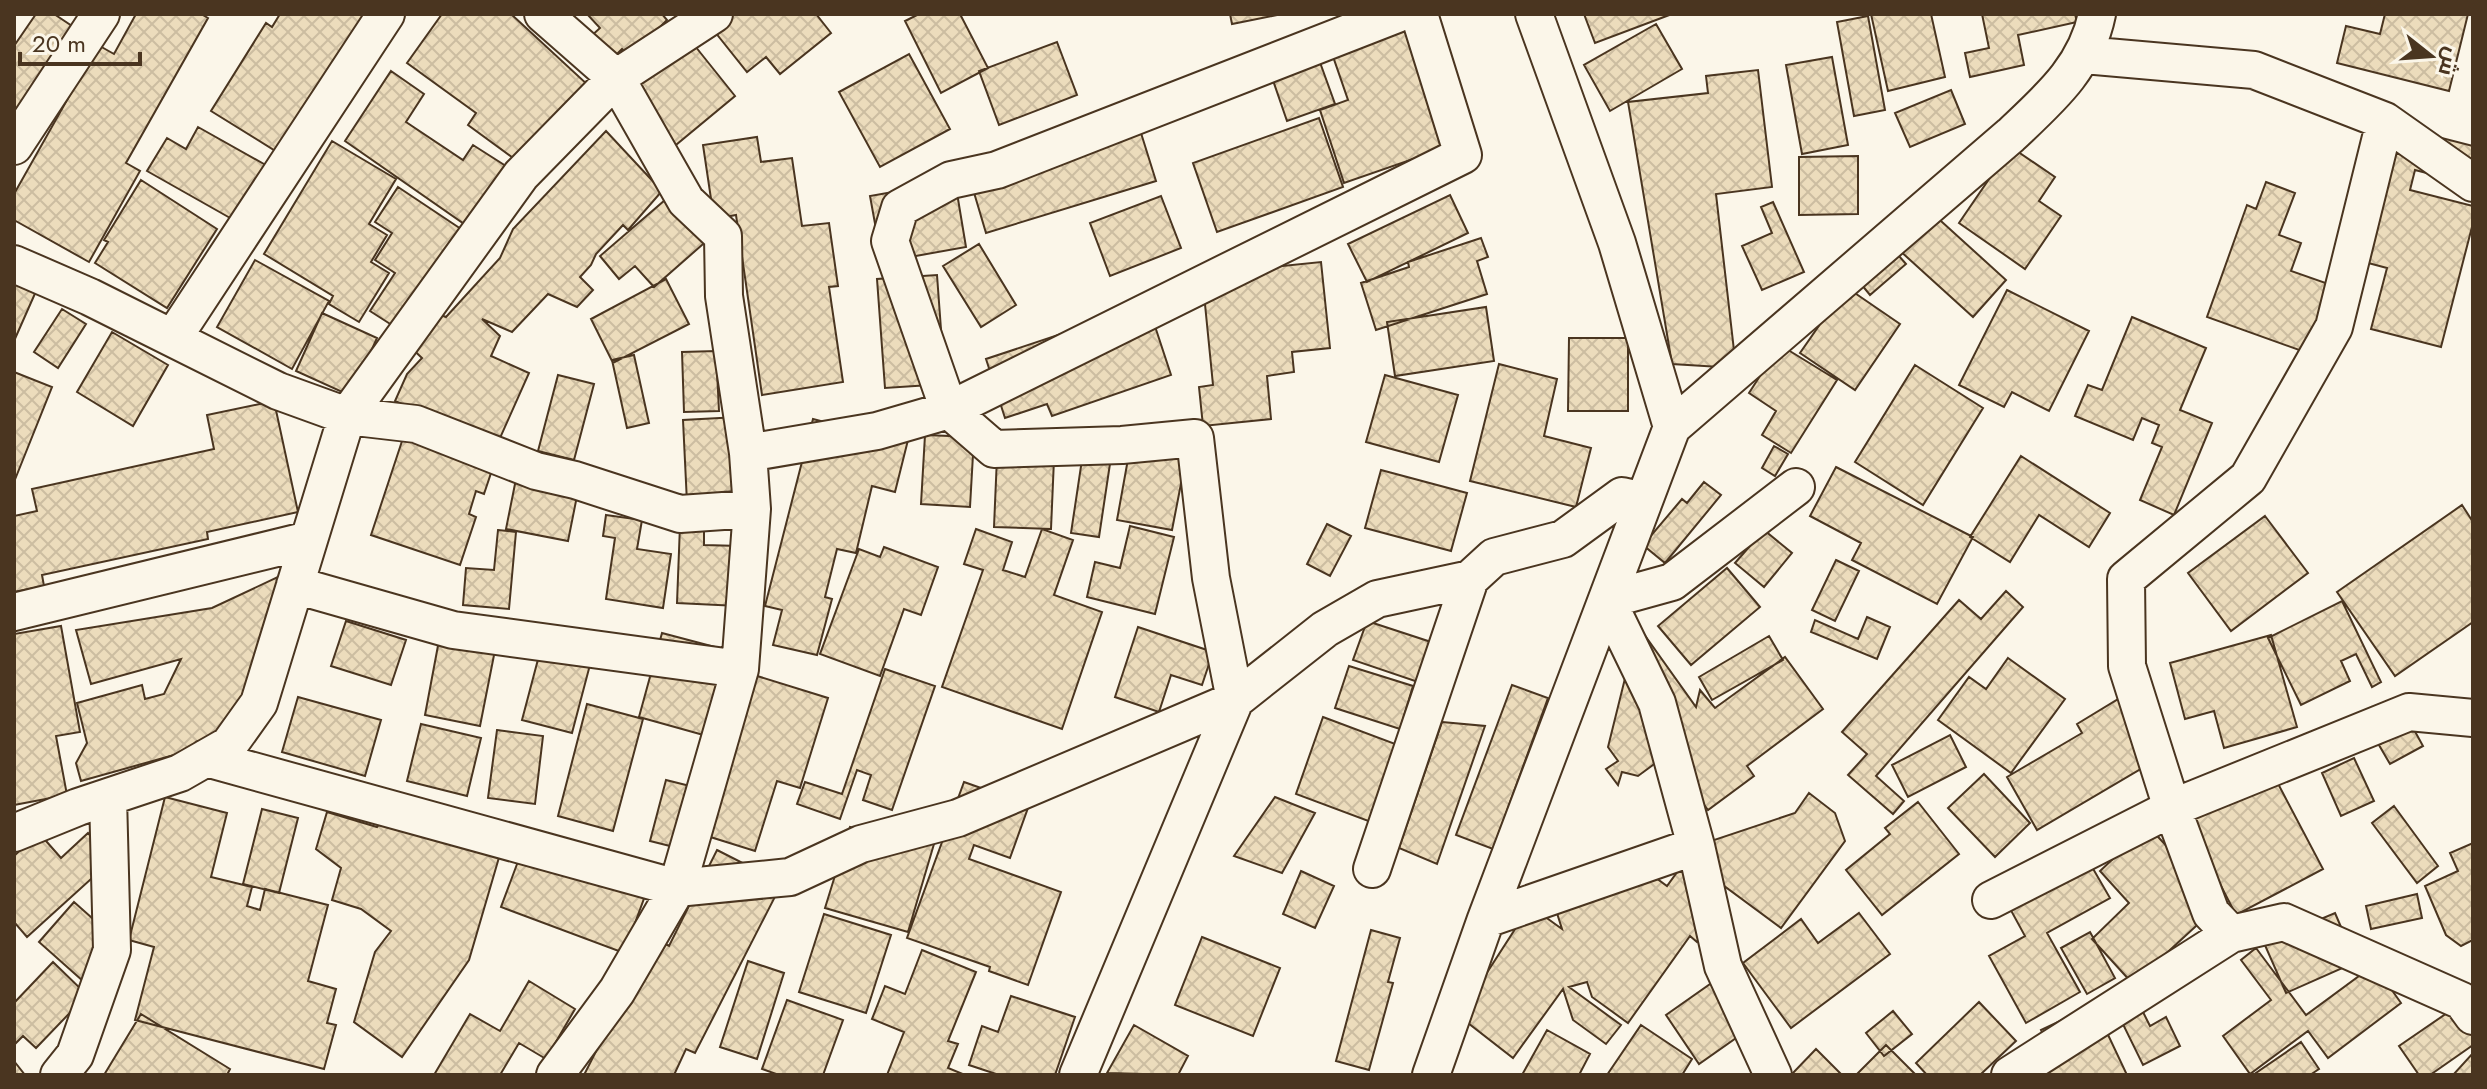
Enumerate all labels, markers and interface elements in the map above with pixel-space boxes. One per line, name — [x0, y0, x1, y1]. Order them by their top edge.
scale bar — [20, 16, 140, 66]
north arrow — [2391, 16, 2471, 96]
text: 20 m — [32, 26, 86, 61]
text: ش — [2431, 44, 2470, 80]

